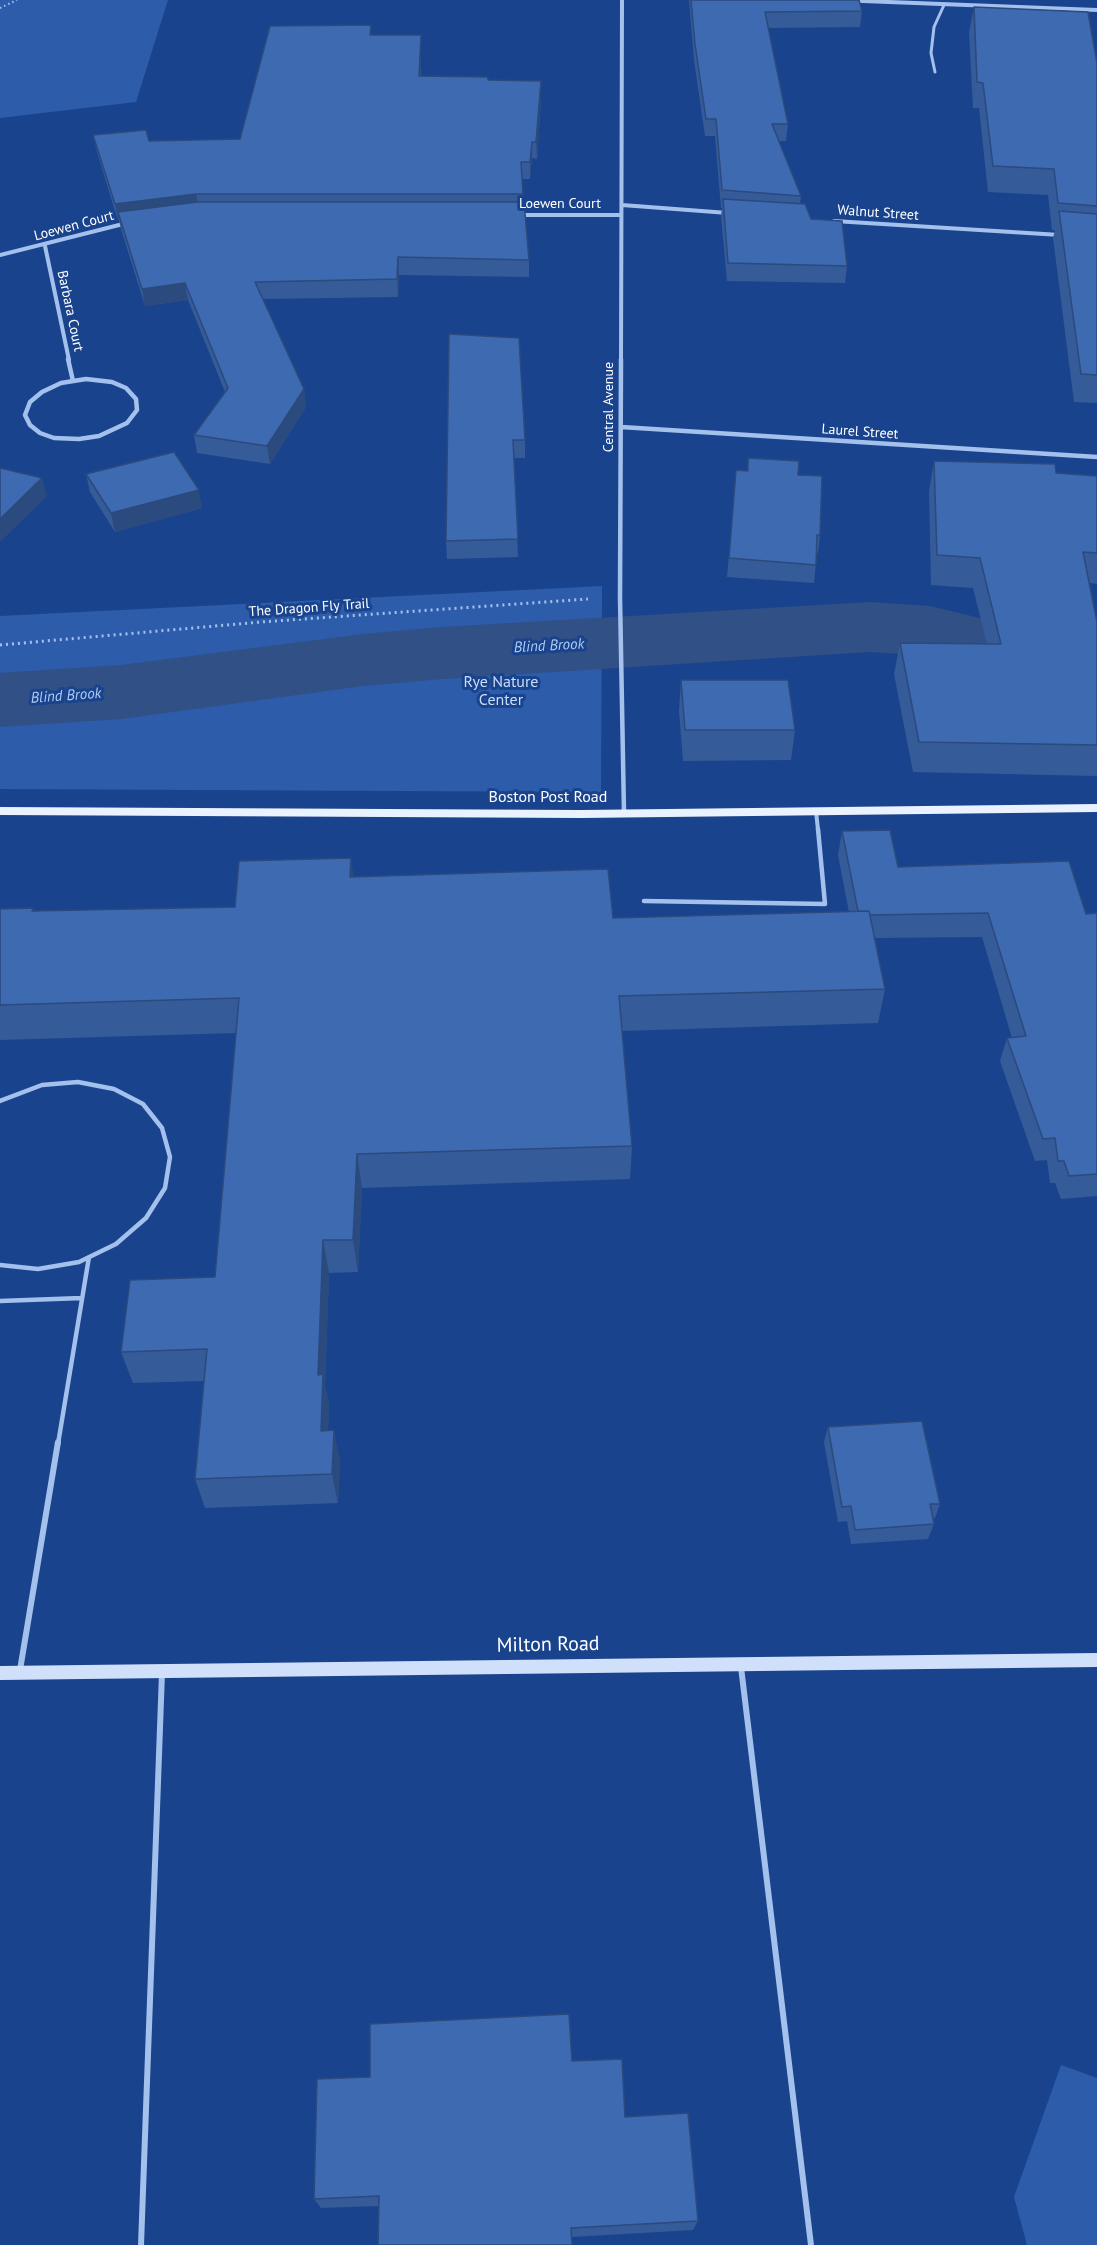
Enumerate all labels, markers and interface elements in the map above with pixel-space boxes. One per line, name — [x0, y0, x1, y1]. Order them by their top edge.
street label: Loewen Court — [519, 196, 601, 212]
street label: Walnut Street — [837, 202, 919, 224]
street label: Loewen Court — [32, 207, 116, 245]
street label: Barbara Court — [53, 269, 87, 353]
street label: Central Avenue — [601, 362, 617, 452]
street label: Laurel Street — [821, 421, 899, 443]
street label: The Dragon Fly Trail — [248, 595, 370, 621]
water label: Blind Brook — [513, 635, 585, 657]
park label: Rye Nature Center — [464, 672, 538, 710]
water label: Blind Brook — [30, 685, 102, 707]
street label: Boston Post Road — [489, 787, 607, 807]
street label: Milton Road — [496, 1632, 600, 1658]

